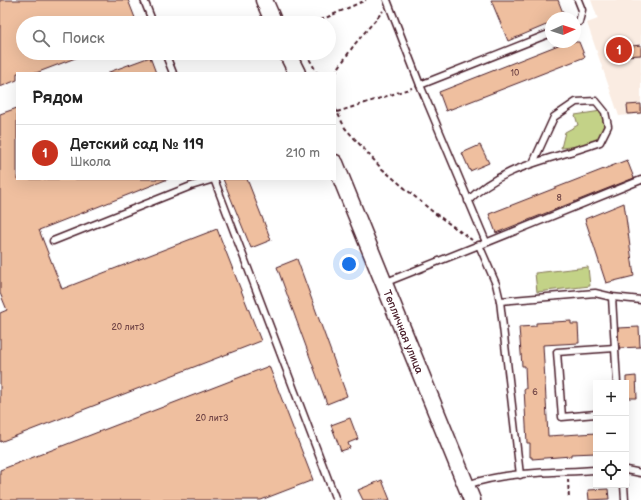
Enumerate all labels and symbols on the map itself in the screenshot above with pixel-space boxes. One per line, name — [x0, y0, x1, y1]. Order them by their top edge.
north arrow — [545, 12, 581, 48]
pin: 1 — [606, 35, 632, 65]
house number: 10 — [511, 68, 519, 79]
house number: 8 — [556, 193, 562, 204]
your location — [339, 254, 359, 274]
street label: Тепличная улица — [381, 288, 427, 376]
house number: 20 лит3 — [112, 322, 145, 333]
house number: 6 — [532, 387, 538, 398]
house number: 20 лит3 — [196, 413, 229, 424]

